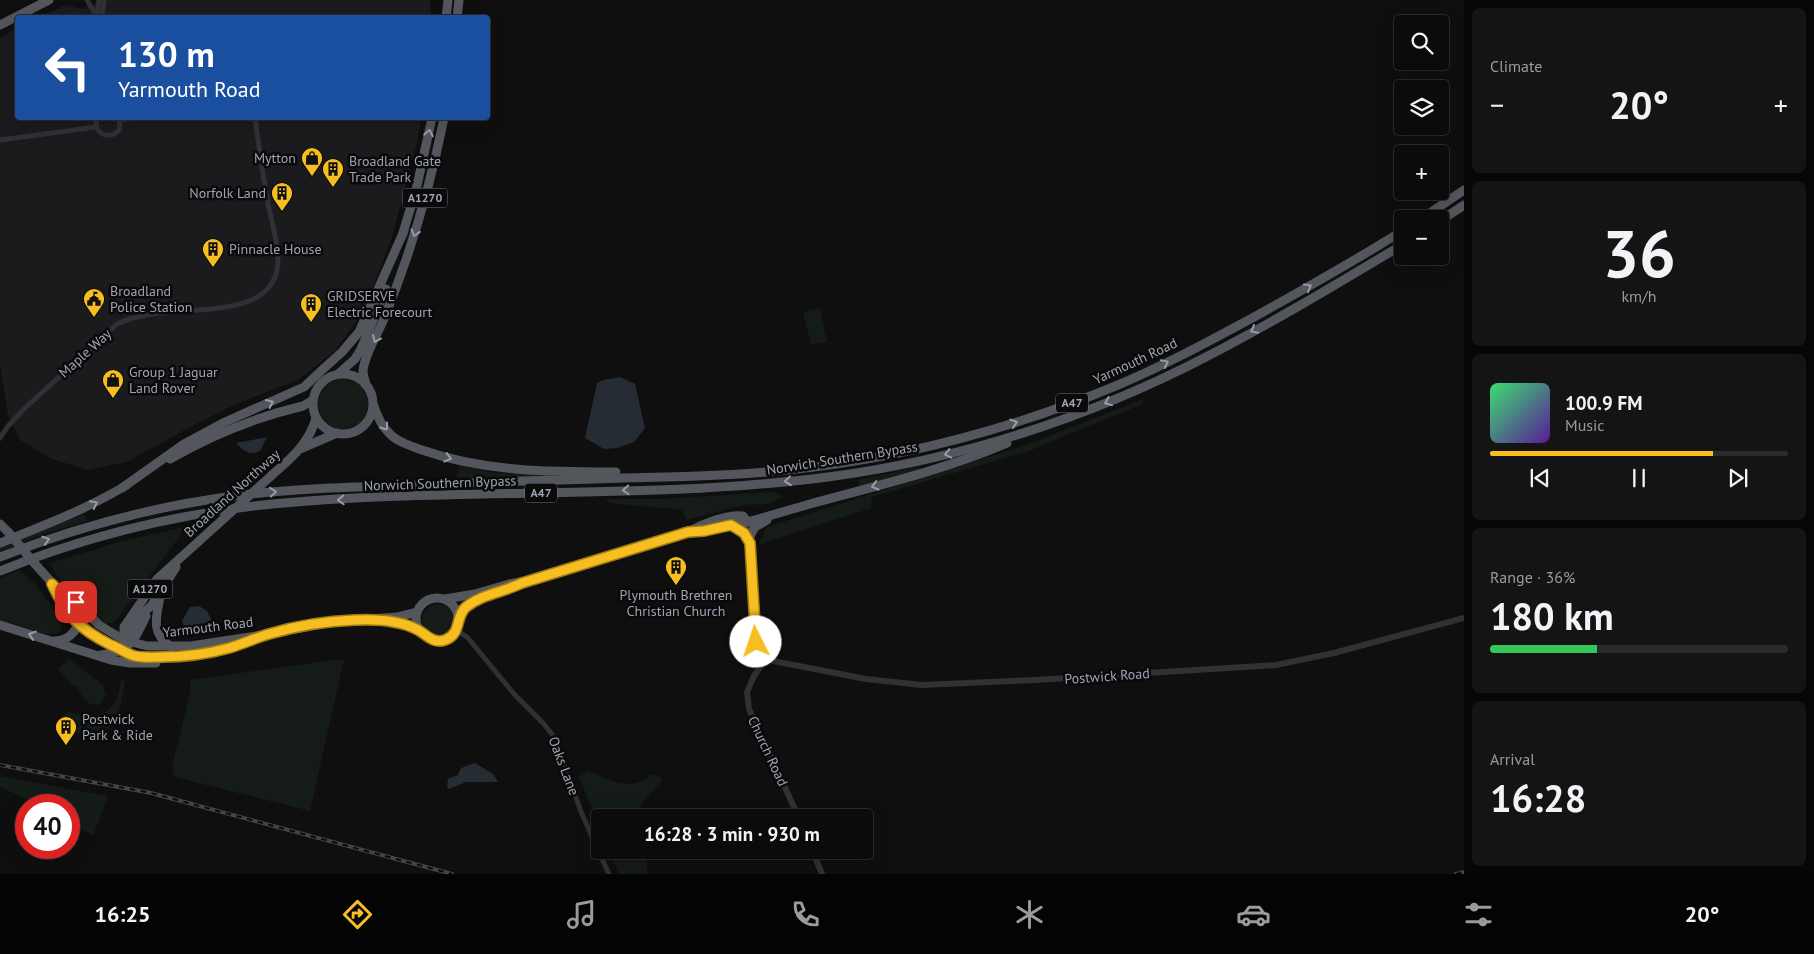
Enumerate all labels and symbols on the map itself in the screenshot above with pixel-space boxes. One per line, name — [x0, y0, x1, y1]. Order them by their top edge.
one-way arrow — [423, 128, 434, 137]
shop icon: Mytton — [300, 146, 324, 177]
place label: Mytton — [254, 149, 296, 167]
place label: Broadland Gate Trade Park — [349, 152, 441, 186]
building icon: Broadland Gate Trade Park — [321, 157, 345, 188]
building icon: Norfolk Land — [270, 181, 294, 212]
place label: Norfolk Land — [189, 184, 266, 202]
road number: A1270 — [402, 188, 448, 208]
one-way arrow — [411, 228, 421, 236]
building icon: Pinnacle House — [201, 237, 225, 268]
place label: Pinnacle House — [229, 240, 322, 258]
place label: Broadland Police Station — [110, 282, 192, 316]
one-way arrow — [1303, 283, 1312, 293]
public building icon: Broadland Police Station — [82, 287, 106, 318]
place label: GRIDSERVE Electric Forecourt — [327, 287, 433, 321]
building icon: GRIDSERVE Electric Forecourt — [299, 292, 323, 323]
street label: Maple Way — [55, 324, 115, 381]
one-way arrow — [1250, 324, 1259, 334]
one-way arrow — [371, 334, 382, 343]
street label: Yarmouth Road — [1090, 334, 1180, 388]
one-way arrow — [1160, 359, 1169, 370]
place label: Group 1 Jaguar Land Rover — [129, 363, 218, 397]
shop icon: Group 1 Jaguar Land Rover — [101, 368, 125, 399]
road number: A47 — [1056, 393, 1088, 412]
one-way arrow — [1104, 396, 1113, 406]
one-way arrow — [265, 398, 274, 409]
one-way arrow — [1009, 419, 1018, 429]
one-way arrow — [379, 421, 388, 431]
street label: Norwich Southern Bypass — [765, 437, 919, 479]
street label: Broadland Northway — [180, 445, 284, 541]
one-way arrow — [944, 448, 953, 459]
one-way arrow — [443, 453, 452, 463]
street label: Norwich Southern Bypass — [363, 471, 517, 495]
one-way arrow — [784, 475, 792, 486]
one-way arrow — [871, 480, 879, 490]
road number: A47 — [525, 483, 557, 502]
one-way arrow — [622, 485, 630, 495]
one-way arrow — [269, 487, 277, 498]
one-way arrow — [337, 494, 345, 505]
one-way arrow — [89, 500, 98, 510]
one-way arrow — [41, 536, 50, 546]
building icon: Plymouth Brethren Christian Church — [664, 555, 688, 586]
road number: A1270 — [128, 580, 172, 598]
pin — [55, 581, 97, 623]
place label: Plymouth Brethren Christian Church — [620, 586, 732, 620]
street label: Yarmouth Road — [162, 613, 254, 641]
position arrow — [729, 615, 781, 667]
one-way arrow — [28, 630, 37, 640]
street label: Postwick Road — [1064, 664, 1150, 688]
place label: Postwick Park & Ride — [82, 710, 153, 744]
street label: Church Road — [744, 713, 792, 789]
building icon: Postwick Park & Ride — [54, 715, 78, 746]
street label: Oaks Lane — [545, 734, 583, 798]
speed limit sign: 40 — [15, 794, 80, 859]

